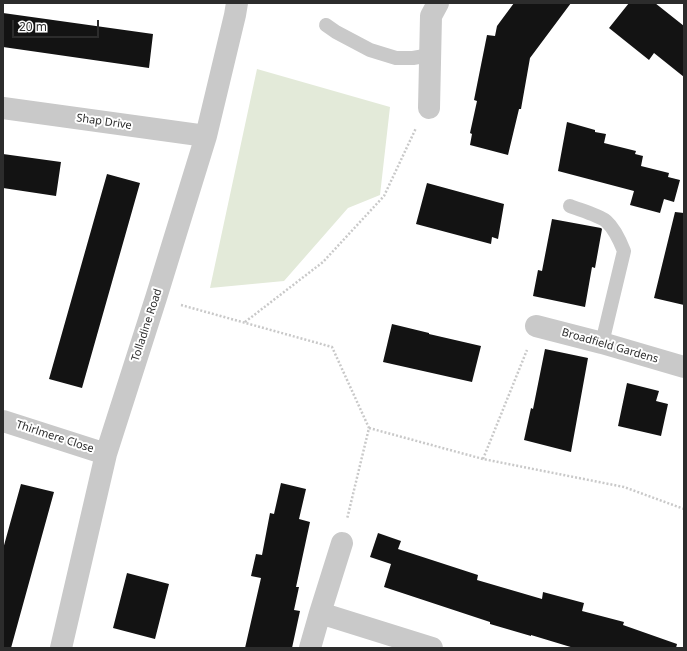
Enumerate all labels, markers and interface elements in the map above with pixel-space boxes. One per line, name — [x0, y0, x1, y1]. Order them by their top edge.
scale bar — [14, 12, 101, 38]
text: 20 m — [19, 18, 47, 35]
street label: Shap Drive — [75, 112, 133, 132]
street label: Tolladine Road — [129, 287, 165, 363]
street label: Broadfield Gardens — [560, 326, 660, 366]
street label: Thirlmere Close — [14, 418, 96, 456]

